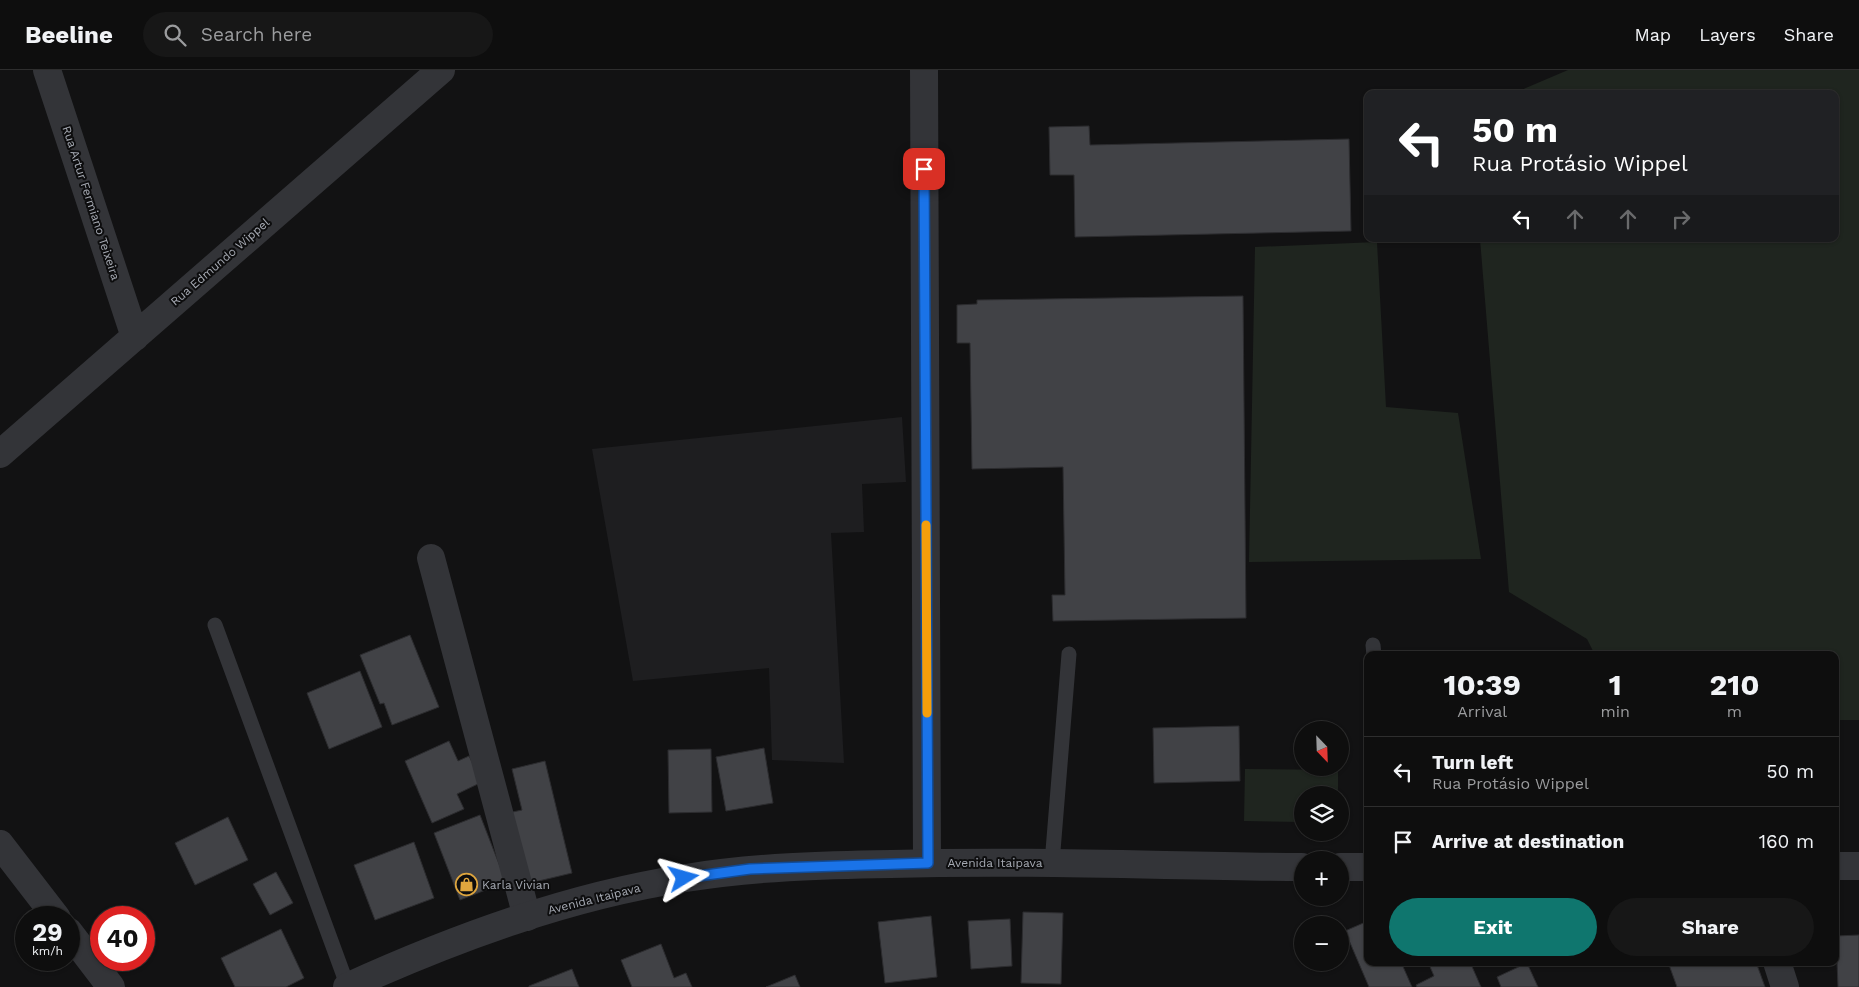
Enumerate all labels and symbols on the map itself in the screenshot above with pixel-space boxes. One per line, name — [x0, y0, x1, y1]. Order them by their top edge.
street label: Rua Artur Fermiano Teixeira — [59, 124, 123, 282]
pin — [903, 148, 945, 190]
street label: Rua Edmundo Wippel — [168, 215, 272, 309]
north arrow — [1294, 721, 1349, 776]
position arrow — [657, 851, 709, 903]
street label: Avenida Itaipava — [948, 856, 1043, 870]
shop icon: Karla Vivian — [454, 873, 478, 897]
place label: Karla Vivian — [482, 878, 550, 892]
street label: Avenida Itaipava — [546, 881, 642, 917]
speed limit sign: 40 — [90, 906, 155, 971]

